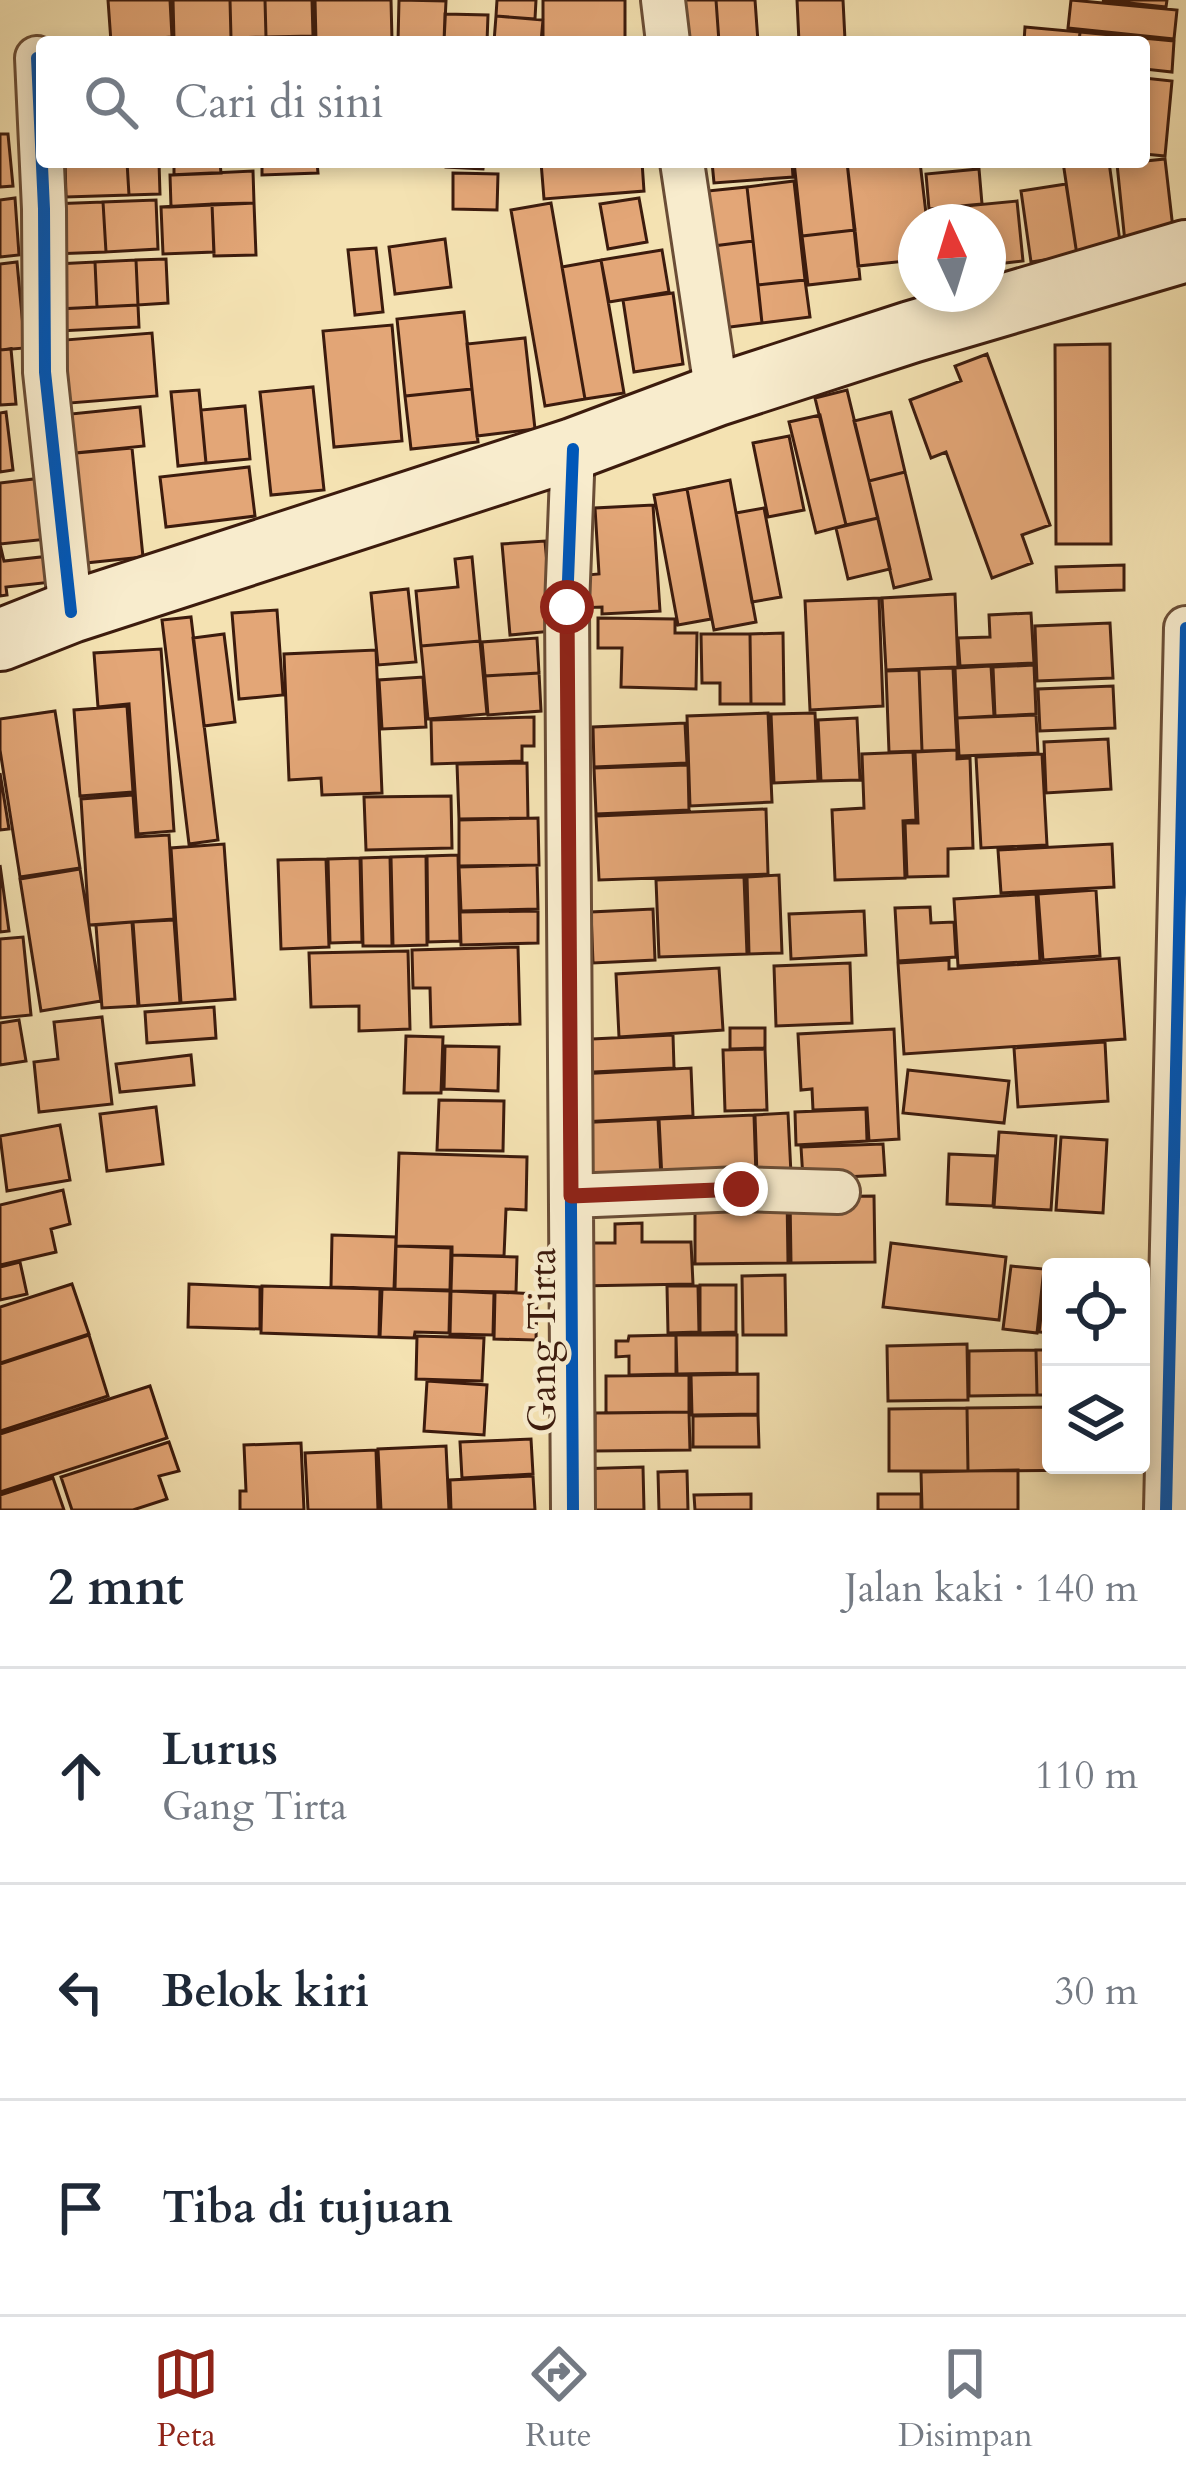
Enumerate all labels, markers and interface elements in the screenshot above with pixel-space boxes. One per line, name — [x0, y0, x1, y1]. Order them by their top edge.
search box — [36, 36, 1150, 168]
icon: search — [78, 69, 144, 135]
text: Cari di sini — [174, 72, 384, 133]
north arrow — [898, 204, 1006, 312]
route start — [540, 580, 594, 634]
route end — [714, 1162, 768, 1216]
street label: Gang Tirta — [516, 1247, 569, 1433]
map controls — [1042, 1258, 1150, 1474]
button: locate — [1042, 1258, 1150, 1366]
button: layers — [1042, 1366, 1150, 1474]
text: 2 mnt — [48, 1553, 184, 1623]
text: Jalan kaki · 140 m — [845, 1562, 1138, 1615]
text: Lurus — [162, 1719, 278, 1780]
icon: ahead — [48, 1743, 114, 1809]
text: 110 m — [1035, 1749, 1138, 1802]
text: Gang Tirta — [162, 1780, 347, 1833]
icon: left — [48, 1959, 114, 2025]
text: Belok kiri — [162, 1961, 369, 2022]
text: 30 m — [1055, 1965, 1138, 2018]
icon: arrive — [48, 2175, 114, 2241]
text: Tiba di tujuan — [162, 2177, 453, 2238]
tab: Peta — [153, 2341, 219, 2458]
tab: Rute — [525, 2341, 592, 2458]
tab: Disimpan — [898, 2341, 1033, 2458]

